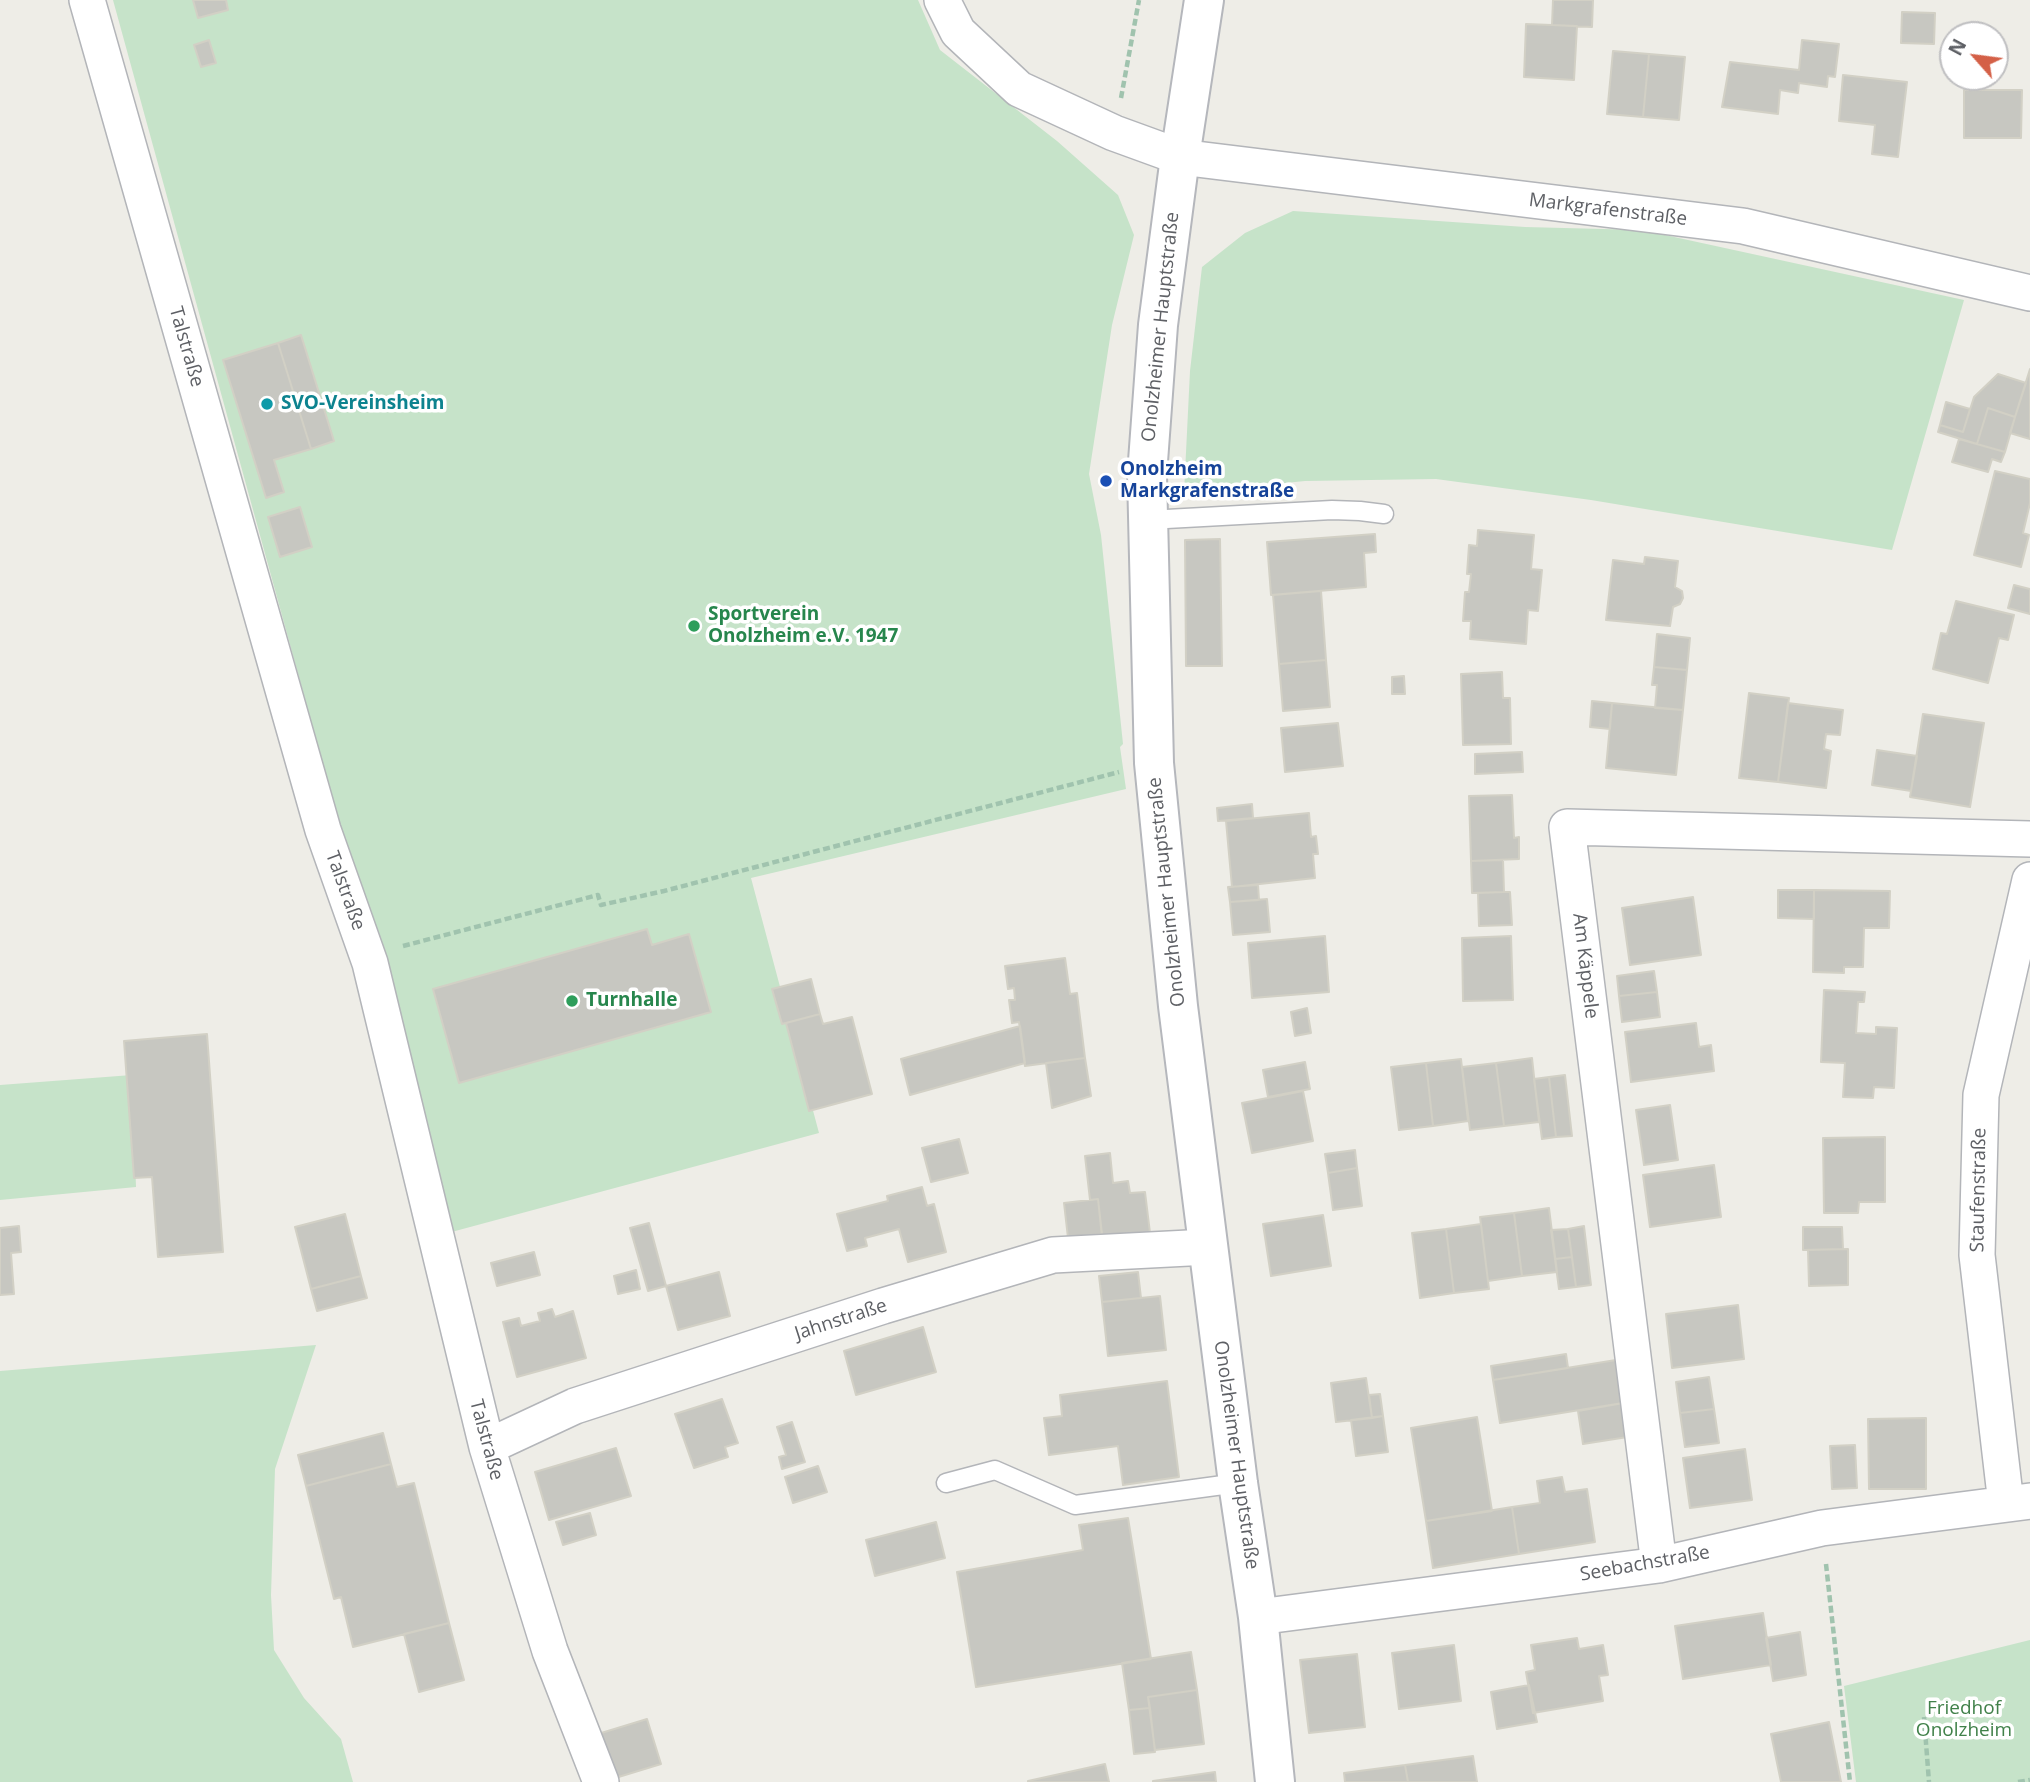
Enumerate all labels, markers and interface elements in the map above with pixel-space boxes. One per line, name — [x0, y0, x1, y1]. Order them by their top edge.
north arrow — [1939, 21, 2009, 91]
text: N — [1942, 34, 1972, 60]
street label: Markgrafenstraße — [1528, 189, 1688, 231]
street label: Onolzheimer Hauptstraße — [1138, 211, 1184, 443]
street label: Talstraße — [164, 304, 208, 390]
place label: SVO-Vereinsheim — [281, 393, 444, 415]
marker: SVO-Vereinsheim — [259, 396, 275, 412]
place label: Onolzheim Markgrafenstraße — [1120, 459, 1294, 503]
marker: Onolzheim Markgrafenstraße — [1098, 473, 1114, 489]
place label: Sportverein Onolzheim e.V. 1947 — [708, 604, 898, 648]
marker: Sportverein Onolzheim e.V. 1947 — [686, 618, 702, 634]
street label: Onolzheimer Hauptstraße — [1144, 776, 1190, 1008]
street label: Talstraße — [320, 848, 370, 934]
street label: Am Käppele — [1567, 912, 1603, 1020]
place label: Turnhalle — [586, 990, 677, 1012]
marker: Turnhalle — [564, 993, 580, 1009]
street label: Staufenstraße — [1967, 1127, 1991, 1253]
street label: Jahnstraße — [792, 1294, 890, 1346]
street label: Onolzheimer Hauptstraße — [1209, 1339, 1263, 1571]
street label: Talstraße — [464, 1397, 508, 1483]
street label: Seebachstraße — [1578, 1541, 1712, 1587]
park label: Friedhof Onolzheim — [1916, 1698, 2012, 1742]

